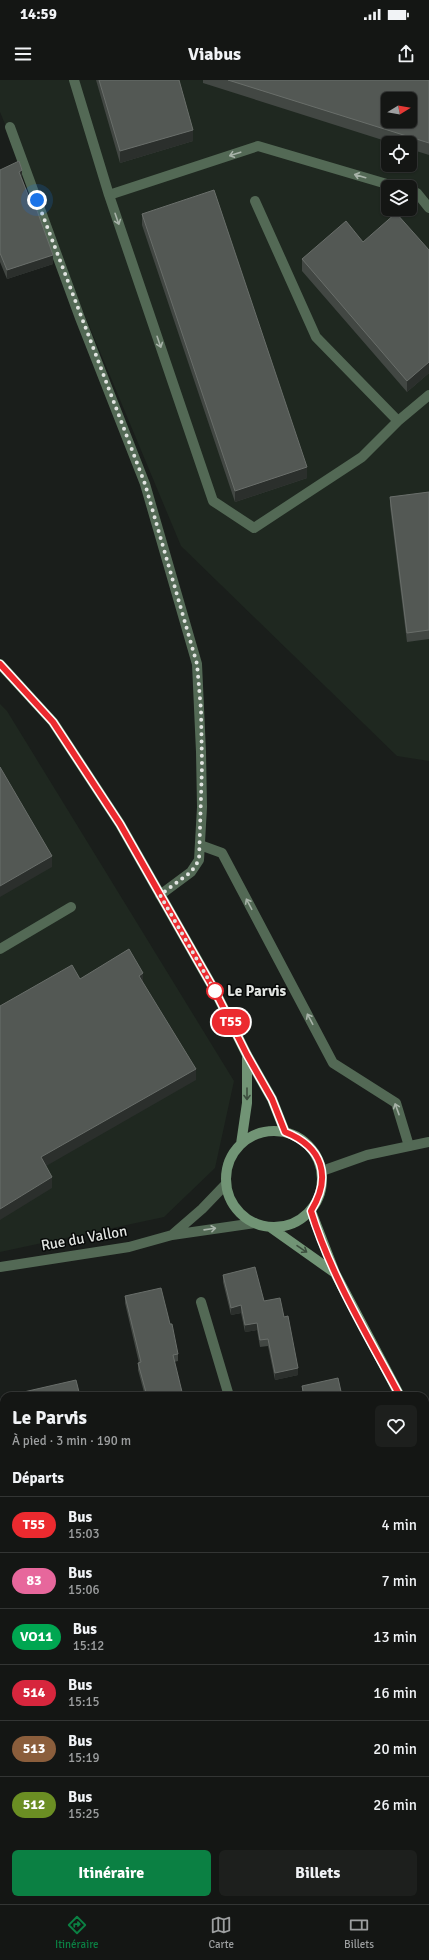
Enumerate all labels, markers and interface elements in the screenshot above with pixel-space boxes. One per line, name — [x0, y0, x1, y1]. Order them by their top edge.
text: 14:59 — [20, 5, 57, 23]
icon: menu — [12, 43, 34, 65]
text: Viabus — [188, 43, 241, 65]
icon: share — [395, 43, 417, 65]
north arrow — [381, 92, 417, 128]
map controls — [381, 92, 417, 216]
button: locate — [381, 136, 417, 172]
one-way arrow — [229, 151, 242, 158]
one-way arrow — [353, 172, 366, 179]
button: layers — [381, 180, 417, 216]
your location — [27, 190, 47, 210]
one-way arrow — [114, 212, 121, 225]
one-way arrow — [156, 335, 163, 348]
one-way arrow — [245, 898, 252, 910]
marker: Le Parvis — [206, 982, 224, 1000]
place label: Le Parvis — [227, 982, 287, 1000]
line badge: T55 — [208, 1009, 254, 1035]
text: T55 — [220, 1013, 242, 1030]
one-way arrow — [306, 1013, 313, 1025]
one-way arrow — [243, 1087, 251, 1100]
one-way arrow — [393, 1103, 401, 1115]
street label: Rue du Vallon — [39, 1222, 129, 1254]
one-way arrow — [204, 1225, 217, 1233]
one-way arrow — [296, 1245, 307, 1253]
button: heart — [375, 1405, 417, 1447]
text: Le Parvis — [12, 1406, 87, 1430]
text: À pied · 3 min · 190 m — [12, 1433, 131, 1449]
text: Départs — [12, 1469, 64, 1487]
text: Bus — [68, 1508, 92, 1526]
text: T55 — [23, 1516, 45, 1533]
text: 4 min — [381, 1516, 417, 1534]
text: 15:03 — [68, 1526, 100, 1542]
text: Bus — [68, 1564, 92, 1582]
text: 83 — [26, 1572, 42, 1589]
text: 7 min — [381, 1572, 417, 1590]
text: 15:06 — [68, 1582, 100, 1598]
text: Bus — [73, 1620, 97, 1638]
text: VO11 — [20, 1628, 53, 1645]
text: 13 min — [373, 1628, 417, 1646]
text: 15:12 — [73, 1638, 104, 1654]
text: Bus — [68, 1676, 92, 1694]
text: 514 — [23, 1684, 45, 1701]
text: 16 min — [373, 1684, 417, 1702]
text: 15:15 — [68, 1694, 100, 1710]
text: Bus — [68, 1732, 92, 1750]
text: 513 — [23, 1740, 45, 1757]
text: 20 min — [373, 1740, 417, 1758]
text: 15:19 — [68, 1750, 100, 1766]
text: Bus — [68, 1788, 92, 1806]
text: 512 — [23, 1796, 45, 1813]
text: 26 min — [373, 1796, 417, 1814]
text: 15:25 — [68, 1806, 100, 1822]
button: Itinéraire — [12, 1850, 211, 1896]
button: Billets — [219, 1850, 417, 1896]
tab: Itinéraire — [55, 1914, 99, 1951]
tab: Carte — [208, 1914, 234, 1951]
tab: Billets — [344, 1914, 374, 1951]

